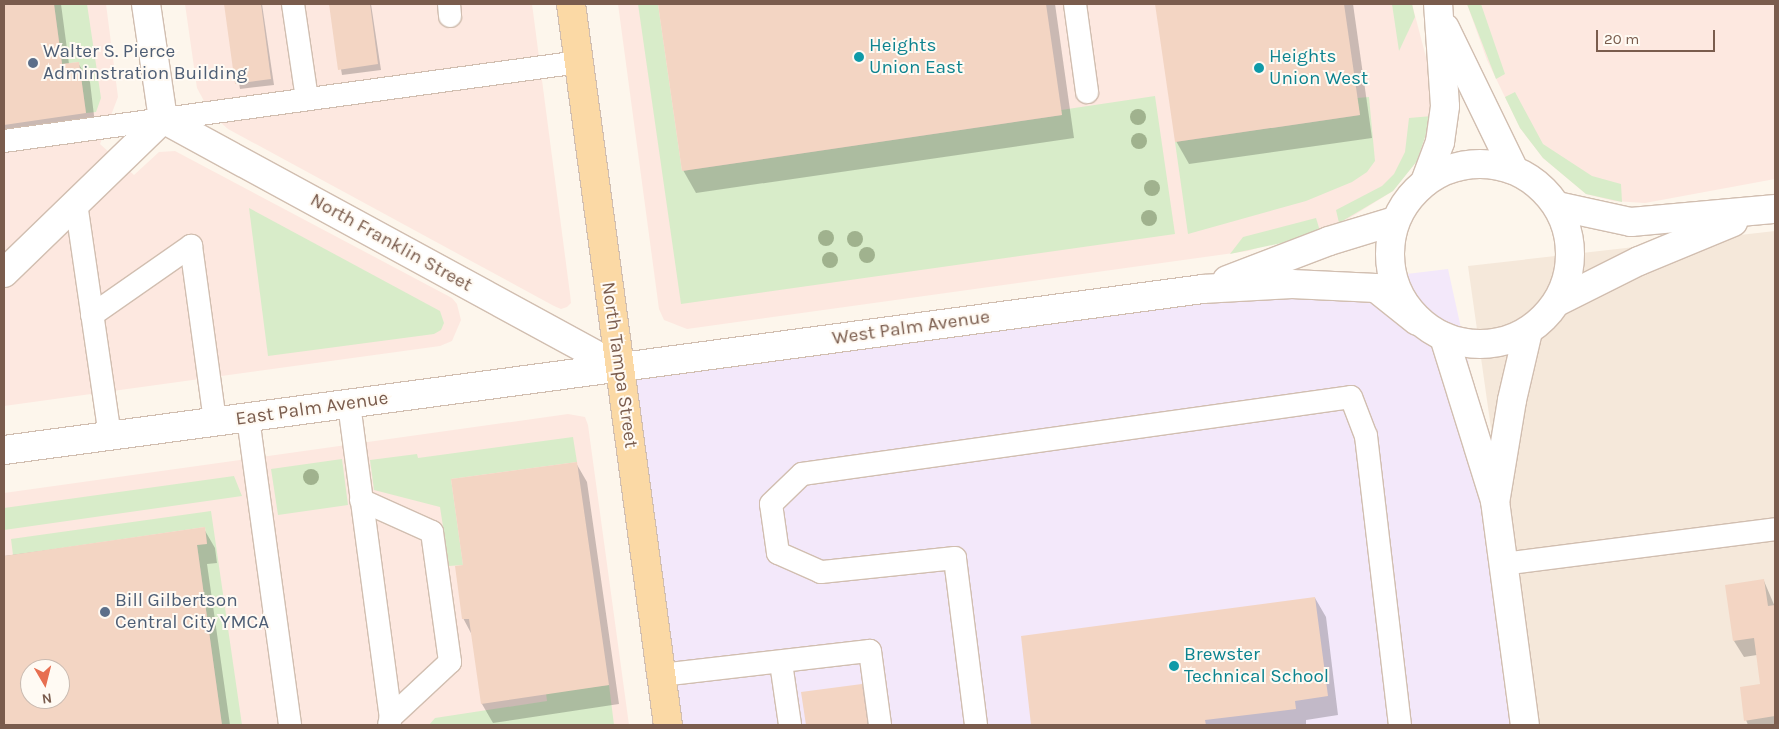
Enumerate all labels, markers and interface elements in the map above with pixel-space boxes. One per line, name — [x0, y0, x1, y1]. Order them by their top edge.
scale bar — [1599, 20, 1718, 52]
text: 20 m — [1604, 30, 1639, 48]
place label: Heights Union East — [869, 35, 963, 79]
place label: Walter S. Pierce Adminstration Building — [43, 41, 247, 85]
place label: Heights Union West — [1269, 46, 1368, 90]
marker: Heights Union East — [853, 51, 865, 63]
marker: Walter S. Pierce Adminstration Building — [27, 57, 39, 69]
marker: Heights Union West — [1253, 62, 1265, 74]
street label: North Franklin Street — [306, 189, 476, 297]
street label: North Tampa Street — [596, 280, 642, 450]
street label: West Palm Avenue — [831, 306, 991, 350]
street label: East Palm Avenue — [234, 387, 390, 431]
place label: Bill Gilbertson Central City YMCA — [115, 590, 269, 634]
marker: Bill Gilbertson Central City YMCA — [99, 606, 111, 618]
place label: Brewster Technical School — [1184, 644, 1329, 688]
north arrow — [20, 659, 70, 709]
marker: Brewster Technical School — [1168, 660, 1180, 672]
text: N — [41, 689, 53, 707]

